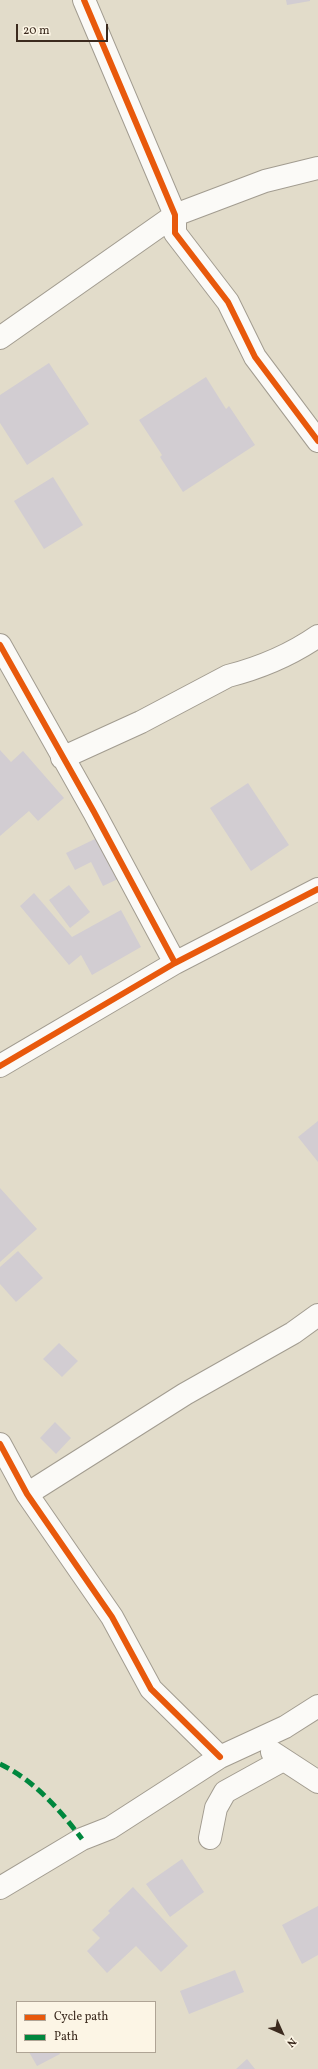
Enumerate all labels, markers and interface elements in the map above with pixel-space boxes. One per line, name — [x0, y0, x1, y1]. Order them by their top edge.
scale bar — [18, 16, 110, 42]
text: 20 m — [23, 23, 50, 39]
legend — [16, 2001, 156, 2053]
text: Cycle path — [54, 2009, 109, 2025]
north arrow — [262, 2013, 302, 2053]
text: Path — [54, 2029, 78, 2045]
text: N — [283, 2034, 299, 2050]

